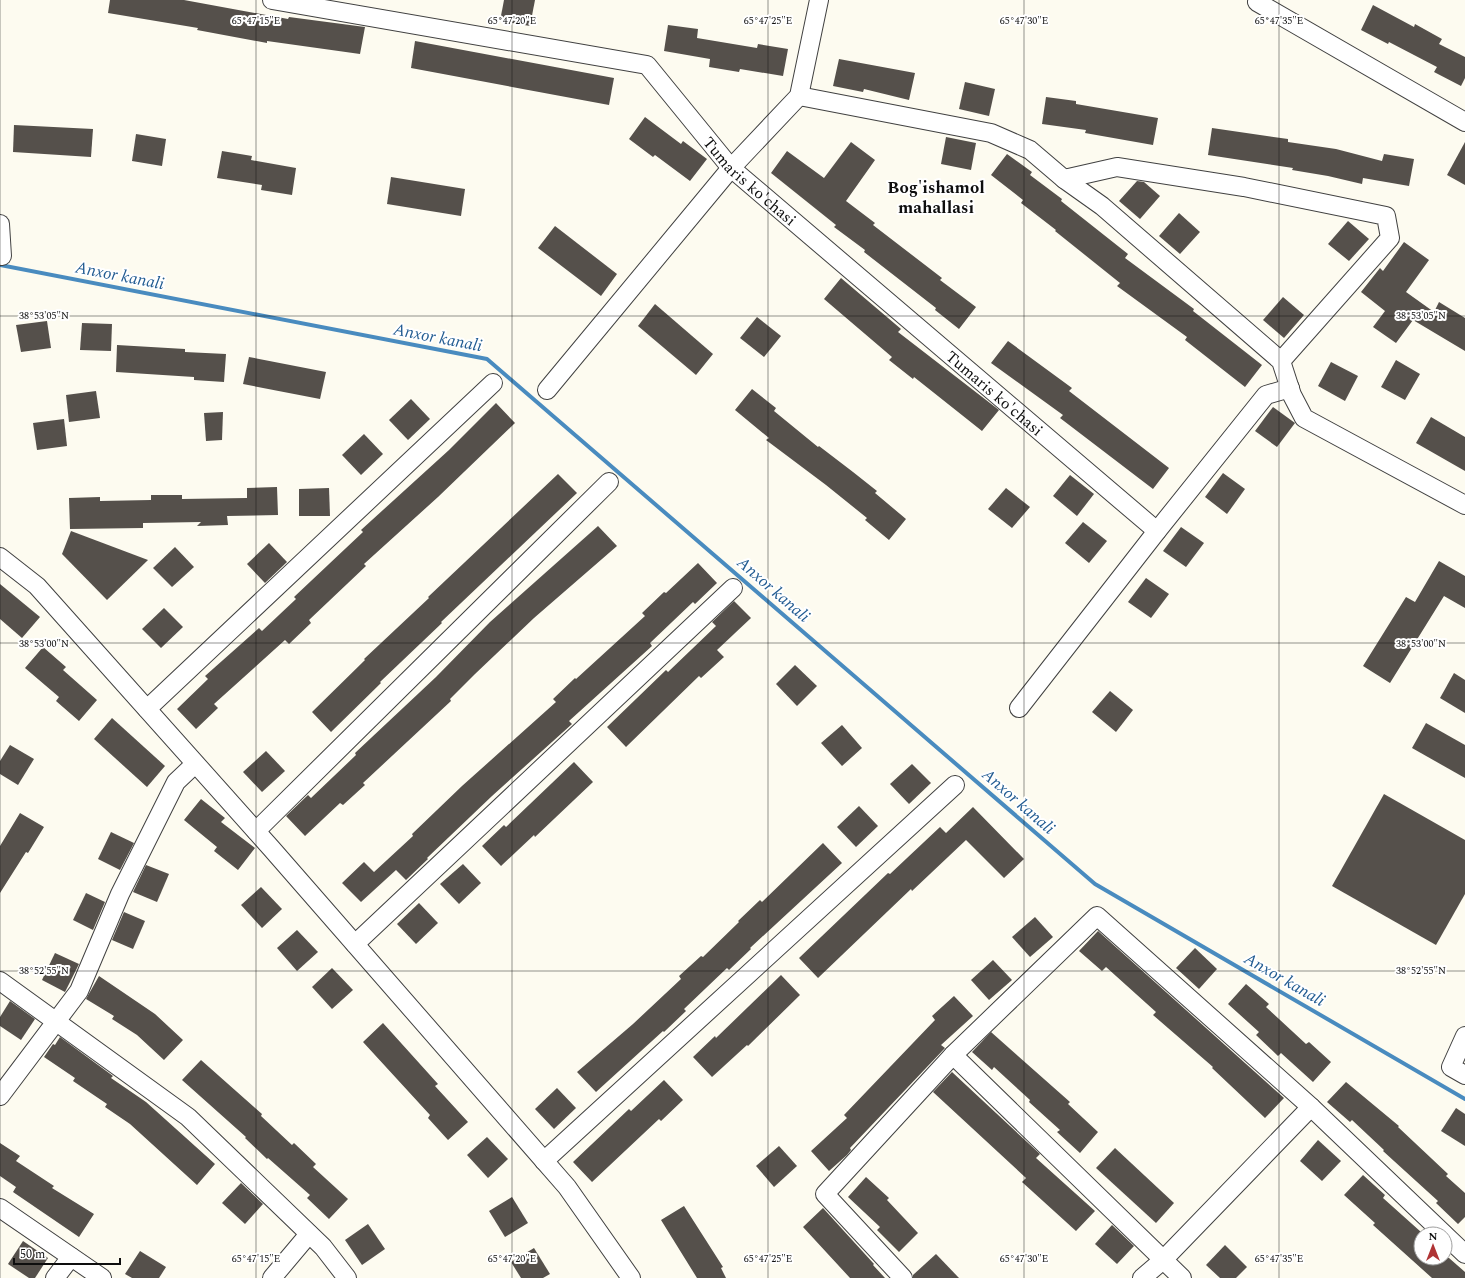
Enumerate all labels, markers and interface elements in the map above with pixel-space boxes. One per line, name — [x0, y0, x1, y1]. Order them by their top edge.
text: 65°47'15"E — [232, 13, 280, 29]
text: 65°47'20"E — [488, 13, 536, 29]
text: 65°47'25"E — [744, 13, 792, 29]
text: 65°47'30"E — [1000, 13, 1048, 29]
text: 65°47'35"E — [1255, 13, 1303, 29]
street label: Tumaris ko'chasi — [697, 131, 801, 232]
district label: Bog'ishamol mahallasi — [887, 175, 985, 221]
water label: Anxor kanali — [72, 254, 167, 297]
text: 38°53'05"N — [19, 308, 69, 324]
text: 38°53'05"N — [1396, 308, 1446, 324]
water label: Anxor kanali — [390, 316, 485, 359]
street label: Tumaris ko'chasi — [940, 345, 1048, 442]
water label: Anxor kanali — [730, 550, 816, 629]
text: 38°53'00"N — [19, 636, 69, 652]
text: 38°53'00"N — [1396, 636, 1446, 652]
water label: Anxor kanali — [975, 762, 1061, 841]
water label: Anxor kanali — [1238, 946, 1330, 1014]
text: 38°52'55"N — [19, 963, 69, 979]
text: 38°52'55"N — [1396, 963, 1446, 979]
north arrow — [1413, 1226, 1453, 1266]
text: N — [1429, 1228, 1438, 1245]
scale bar — [14, 1240, 120, 1266]
text: 50 m — [20, 1245, 45, 1264]
text: 65°47'15"E — [232, 1251, 280, 1267]
text: 65°47'20"E — [488, 1251, 536, 1267]
text: 65°47'25"E — [744, 1251, 792, 1267]
text: 65°47'30"E — [1000, 1251, 1048, 1267]
text: 65°47'35"E — [1255, 1251, 1303, 1267]

